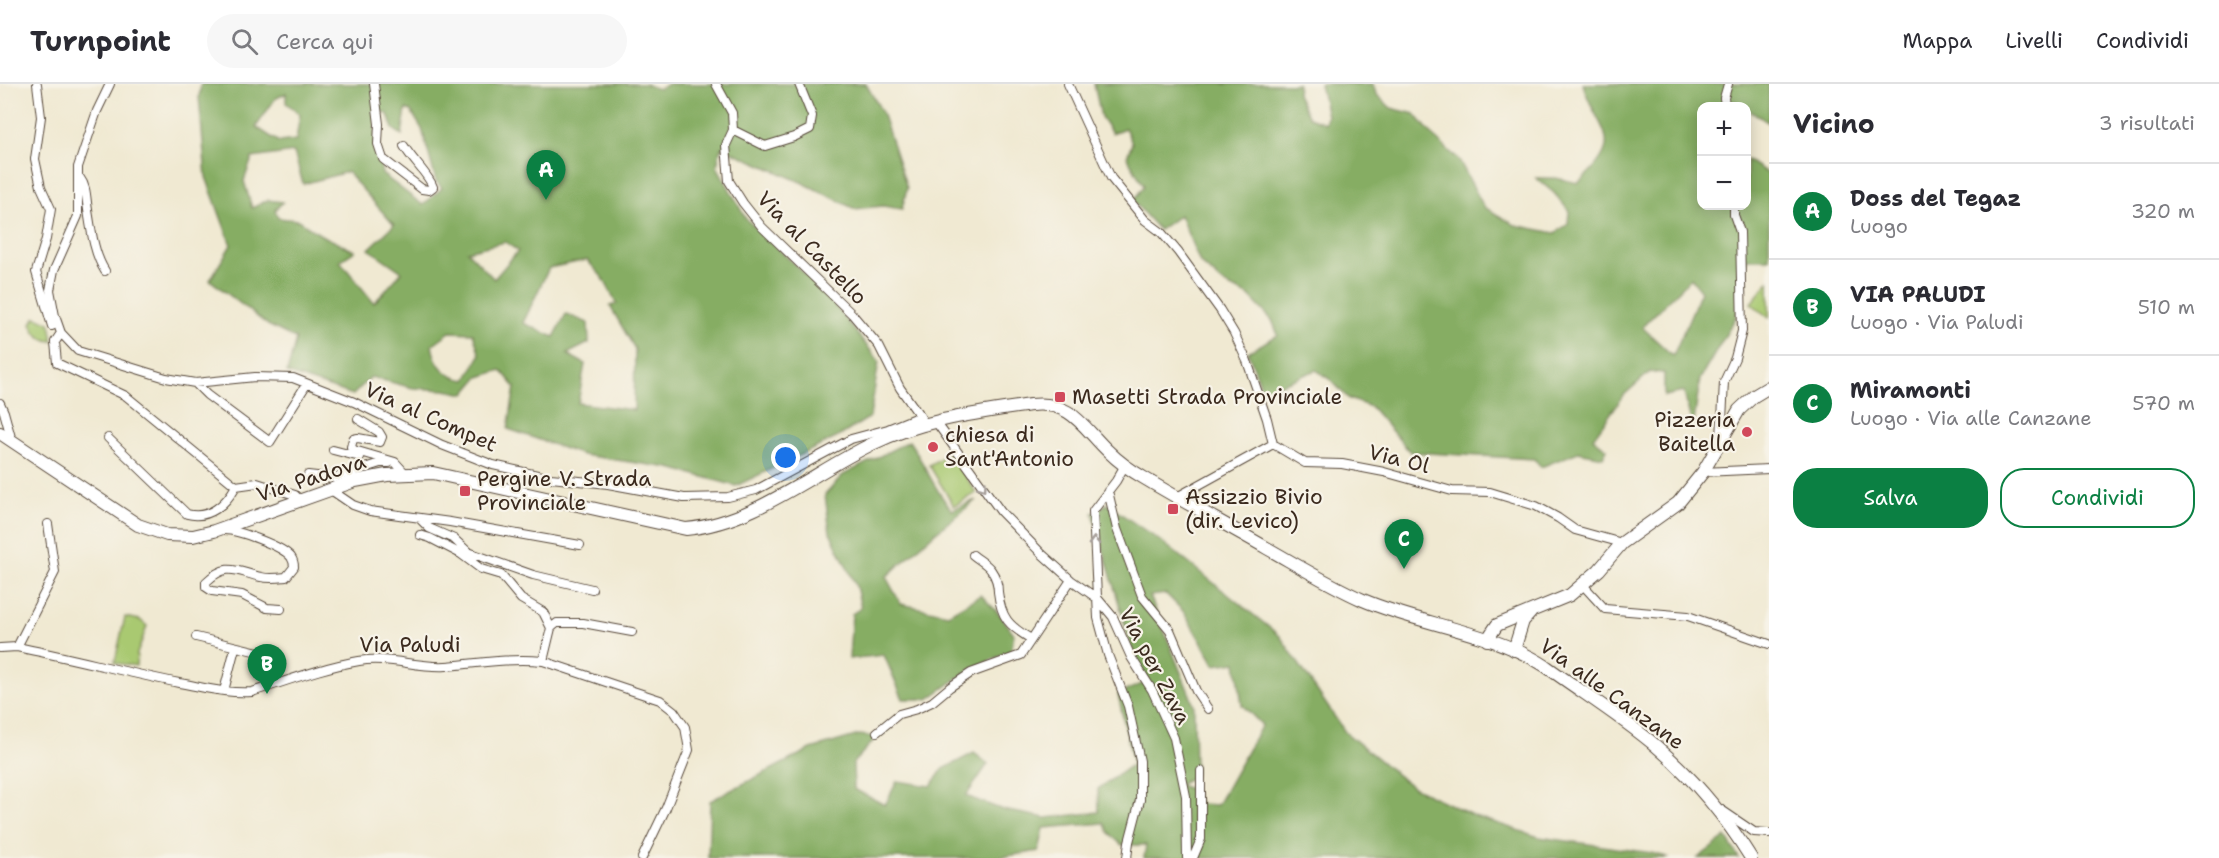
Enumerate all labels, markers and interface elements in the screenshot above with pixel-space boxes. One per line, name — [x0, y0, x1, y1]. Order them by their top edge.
search box — [207, 14, 627, 68]
text: Turnpoint — [30, 22, 171, 60]
icon: search — [228, 25, 261, 58]
text: Cerca qui — [276, 27, 374, 56]
text: Mappa — [1902, 27, 1972, 55]
text: Livelli — [2005, 27, 2063, 55]
text: Condividi — [2096, 27, 2189, 55]
map controls — [1697, 102, 1751, 210]
button: + — [1697, 102, 1751, 156]
text: Vicino — [1793, 106, 1875, 141]
text: 3 risultati — [2099, 110, 2195, 136]
pin: A — [526, 150, 566, 200]
button: − — [1697, 156, 1751, 210]
text: Doss del Tegaz — [1850, 184, 2021, 213]
street label: Via al Castello — [751, 185, 873, 311]
text: A — [1805, 198, 1820, 224]
text: 320 m — [2131, 198, 2195, 224]
text: Luogo — [1850, 213, 1908, 239]
text: VIA PALUDI — [1850, 280, 1986, 309]
text: B — [1806, 294, 1819, 320]
text: 510 m — [2138, 294, 2195, 320]
text: Luogo · Via Paludi — [1850, 309, 2024, 335]
street label: Via al Compet — [360, 375, 502, 459]
text: Miramonti — [1850, 376, 1971, 405]
place label: Masetti Strada Provinciale — [1072, 383, 1342, 411]
marker: Masetti Strada Provinciale — [1053, 390, 1067, 404]
text: C — [1806, 390, 1819, 416]
text: 570 m — [2132, 390, 2195, 416]
text: Luogo · Via alle Canzane — [1850, 405, 2091, 431]
place label: Pizzeria Baitella — [1654, 406, 1735, 458]
place label: chiesa di Sant'Antonio — [945, 421, 1074, 473]
marker: Pizzeria Baitella — [1740, 425, 1754, 439]
street label: Via Ol — [1366, 438, 1433, 480]
marker: chiesa di Sant'Antonio — [926, 440, 940, 454]
your location — [771, 443, 800, 472]
street label: Via Padova — [253, 447, 369, 509]
place label: Pergine V. Strada Provinciale — [477, 465, 651, 517]
button: Salva — [1793, 468, 1988, 528]
button: Condividi — [2000, 468, 2195, 528]
one-way arrow — [975, 480, 986, 491]
place label: Assizzio Bivio (dir. Levico) — [1185, 483, 1323, 535]
marker: Pergine V. Strada Provinciale — [458, 484, 472, 498]
marker: Assizzio Bivio (dir. Levico) — [1166, 502, 1180, 516]
pin: C — [1384, 520, 1424, 569]
one-way arrow — [1088, 536, 1100, 545]
street label: Via per Zava — [1112, 603, 1198, 729]
street label: Via Paludi — [359, 631, 461, 659]
street label: Via alle Canzane — [1534, 632, 1690, 756]
pin: B — [248, 644, 286, 694]

